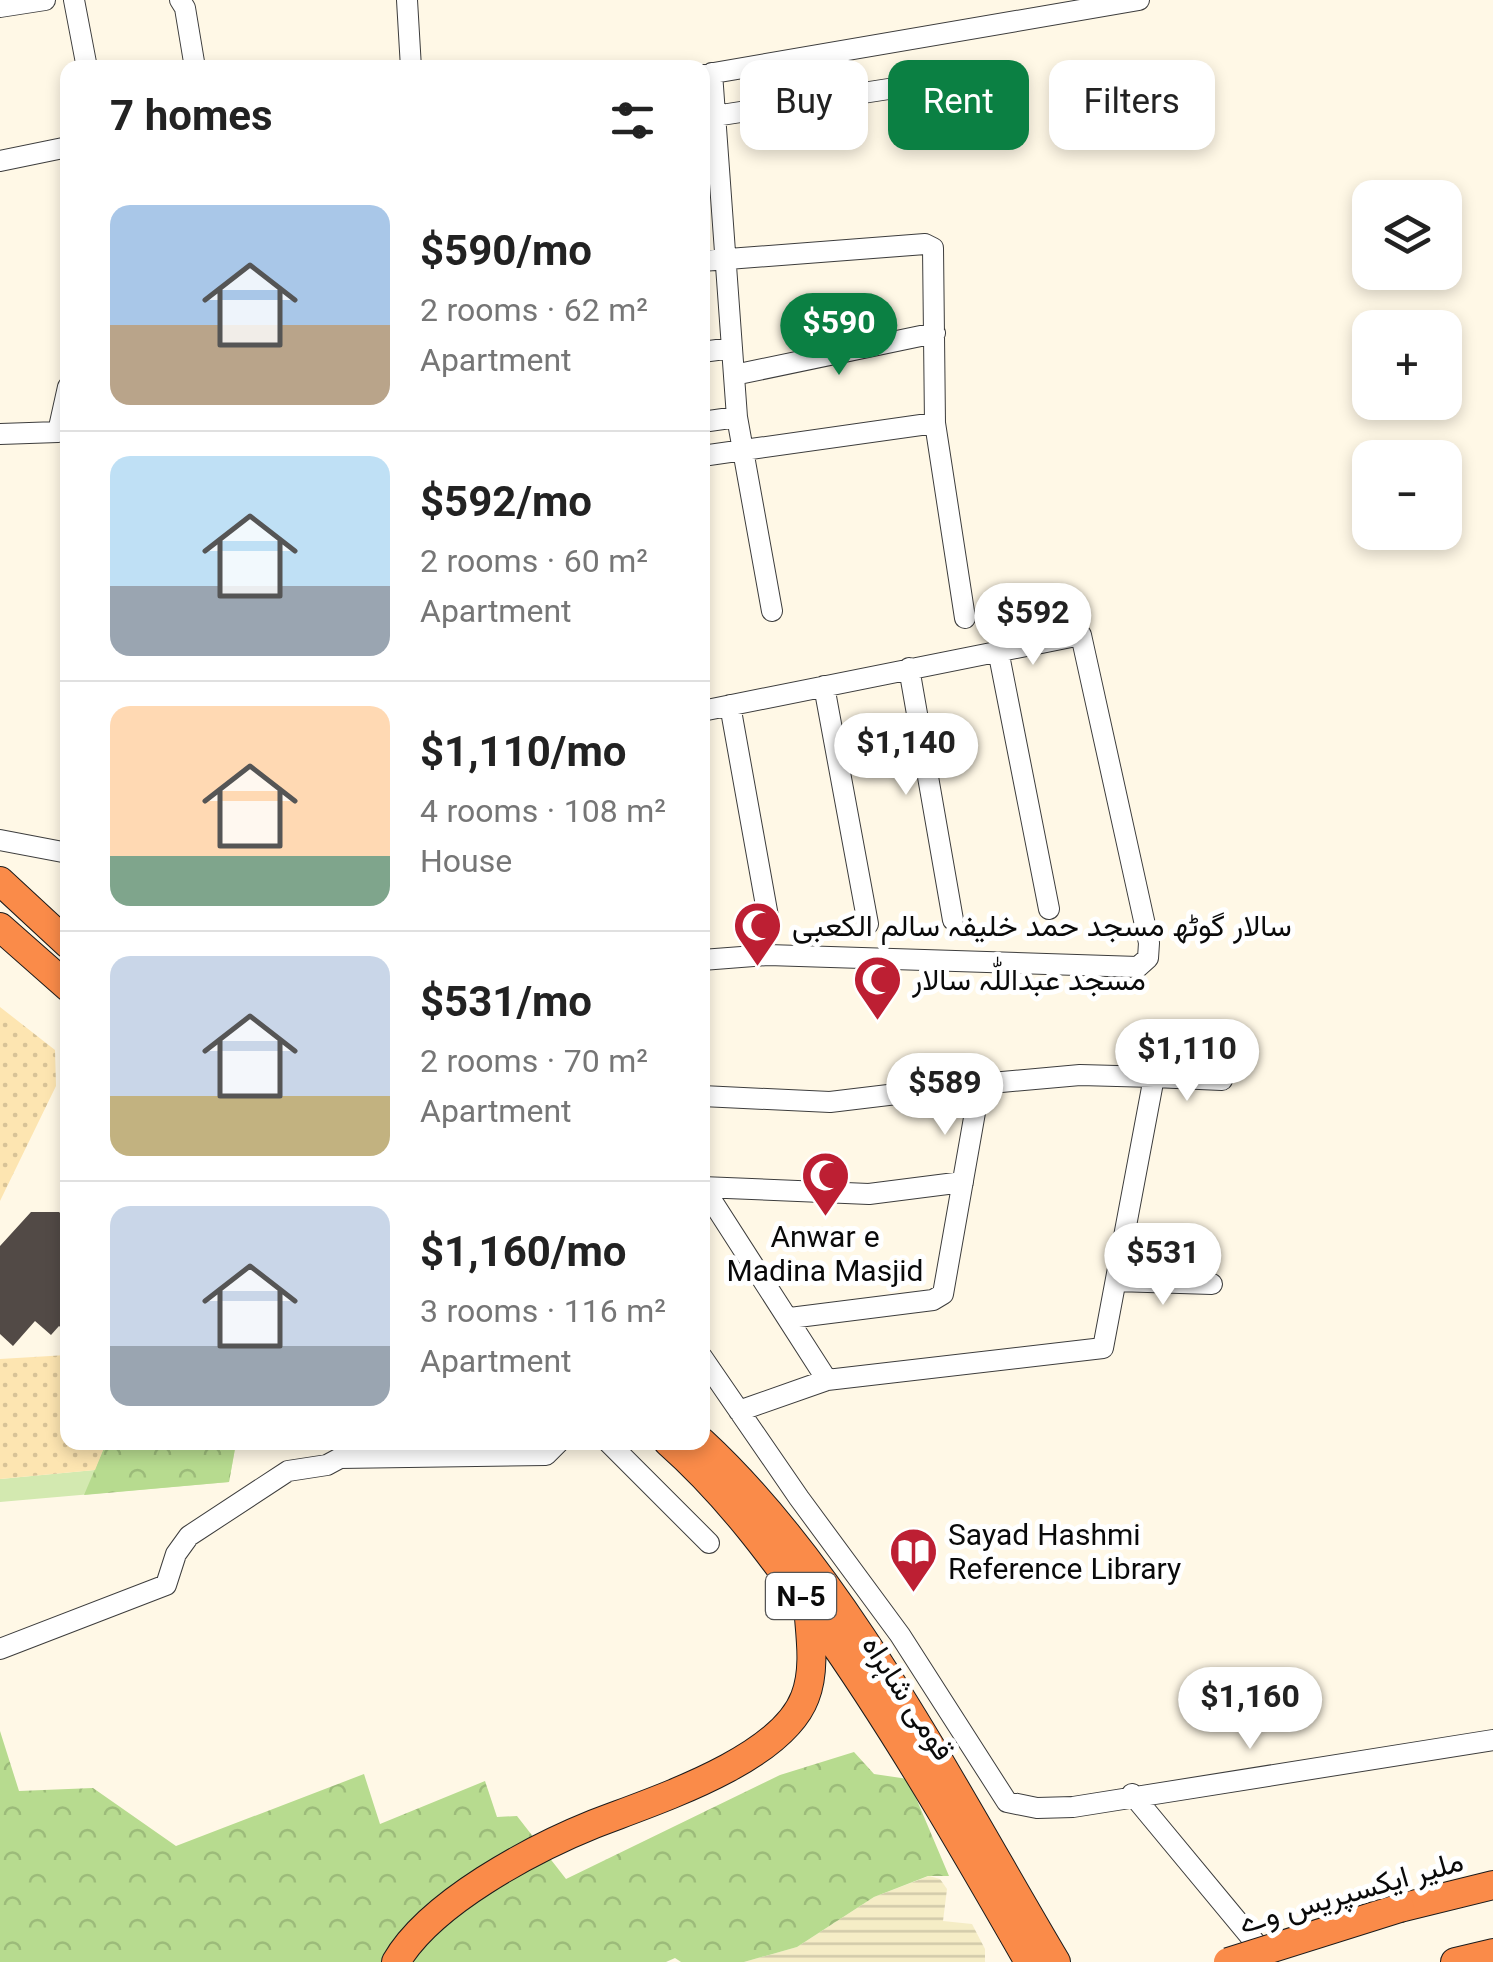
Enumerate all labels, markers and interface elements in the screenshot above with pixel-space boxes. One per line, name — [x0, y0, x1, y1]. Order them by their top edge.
chip: Buy — [740, 60, 868, 150]
chip: Rent — [888, 60, 1029, 150]
chip: Filters — [1049, 60, 1215, 150]
text: 7 homes — [110, 87, 273, 153]
icon: filters — [605, 93, 660, 148]
map controls — [1352, 180, 1462, 550]
button: layers — [1352, 180, 1462, 290]
text: $590/mo — [420, 222, 592, 288]
icon: home — [190, 245, 310, 365]
text: 2 rooms · 62 m² — [420, 288, 648, 338]
pin: $590 — [780, 293, 898, 378]
text: $590 — [802, 300, 876, 350]
button: + — [1352, 310, 1462, 420]
text: Apartment — [420, 338, 572, 388]
button: − — [1352, 440, 1462, 550]
text: $592/mo — [420, 473, 592, 539]
icon: home — [190, 496, 310, 616]
text: 2 rooms · 60 m² — [420, 539, 648, 589]
pin: $592 — [974, 583, 1092, 668]
text: Apartment — [420, 589, 572, 639]
text: $592 — [996, 590, 1070, 640]
pin: $1,140 — [825, 713, 987, 798]
text: $1,140 — [856, 720, 956, 770]
text: $1,110/mo — [420, 723, 626, 789]
icon: home — [190, 746, 310, 866]
text: 4 rooms · 108 m² — [420, 789, 666, 839]
text: House — [420, 839, 512, 889]
mosque icon: سالار گوٹھ مسجد حمد خلیفہ سالم الکعبی — [731, 900, 783, 968]
place label: سالار گوٹھ مسجد حمد خلیفہ سالم الکعبی — [792, 905, 1292, 952]
mosque icon: مسجد عبداللّٰہ سالار — [851, 954, 903, 1022]
place label: مسجد عبداللّٰہ سالار — [911, 956, 1146, 1006]
text: $531/mo — [420, 973, 592, 1039]
icon: home — [190, 996, 310, 1116]
pin: $1,110 — [1106, 1019, 1268, 1104]
text: $1,110 — [1137, 1026, 1237, 1076]
text: 2 rooms · 70 m² — [420, 1039, 648, 1089]
pin: $589 — [886, 1053, 1004, 1138]
text: $589 — [908, 1060, 982, 1110]
text: Apartment — [420, 1089, 572, 1139]
mosque icon: Anwar e Madina Masjid — [799, 1150, 851, 1218]
place label: Anwar e Madina Masjid — [726, 1216, 924, 1297]
text: $1,160/mo — [420, 1223, 626, 1289]
pin: $531 — [1104, 1223, 1222, 1308]
text: $531 — [1126, 1230, 1200, 1280]
icon: home — [190, 1246, 310, 1366]
text: 3 rooms · 116 m² — [420, 1289, 666, 1339]
text: Apartment — [420, 1339, 572, 1389]
place label: Sayad Hashmi Reference Library — [948, 1514, 1181, 1595]
library icon: Sayad Hashmi Reference Library — [887, 1526, 939, 1594]
road number: N-5 — [766, 1573, 836, 1619]
street label: قومی شاہراہ — [848, 1627, 964, 1772]
pin: $1,160 — [1169, 1667, 1331, 1752]
text: $1,160 — [1200, 1674, 1300, 1724]
street label: ملیر ایکسپریس وے — [1234, 1840, 1470, 1949]

